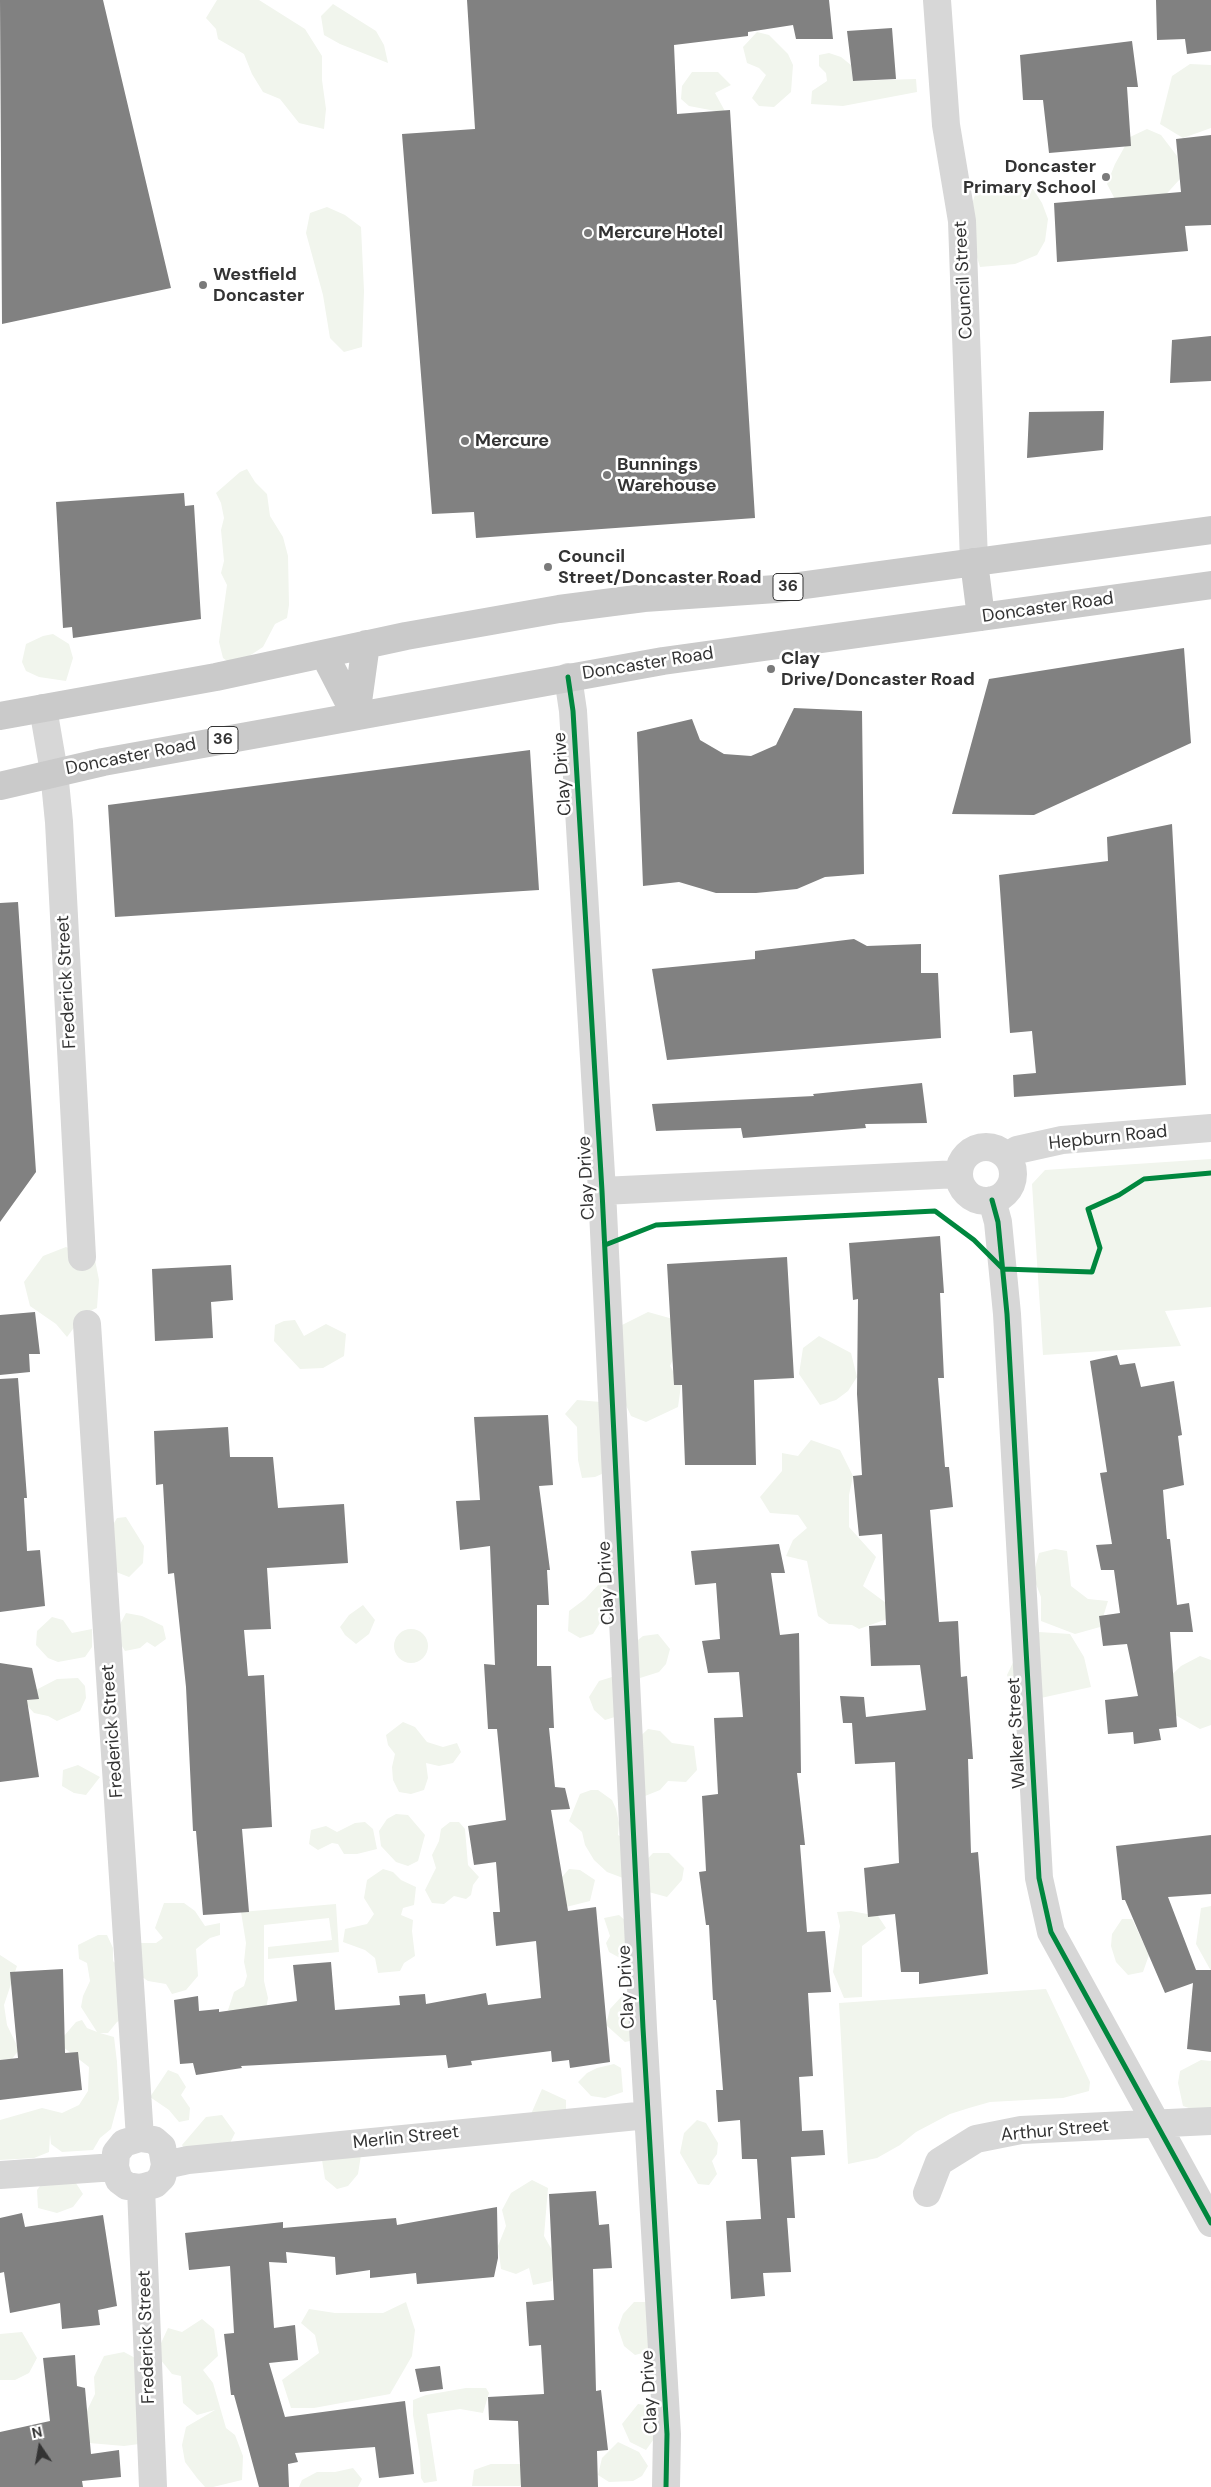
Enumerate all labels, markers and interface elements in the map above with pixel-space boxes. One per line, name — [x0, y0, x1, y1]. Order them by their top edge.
place label: Doncaster Primary School — [963, 156, 1096, 198]
marker: Doncaster Primary School — [1100, 171, 1112, 183]
street label: Council Street — [950, 220, 978, 340]
place label: Mercure Hotel — [598, 222, 723, 244]
marker: Mercure Hotel — [582, 227, 594, 239]
place label: Westfield Doncaster — [213, 264, 304, 306]
marker: Westfield Doncaster — [197, 279, 209, 291]
place label: Mercure — [475, 430, 549, 452]
marker: Mercure — [459, 435, 471, 447]
place label: Bunnings Warehouse — [617, 454, 716, 496]
marker: Bunnings Warehouse — [601, 469, 613, 481]
place label: Council Street/Doncaster Road — [558, 546, 761, 588]
marker: Council Street/Doncaster Road — [542, 561, 554, 573]
road number: 36 — [773, 574, 803, 600]
street label: Doncaster Road — [981, 588, 1115, 628]
street label: Doncaster Road — [581, 643, 715, 685]
place label: Clay Drive/Doncaster Road — [781, 648, 975, 691]
marker: Clay Drive/Doncaster Road — [765, 663, 777, 675]
road number: 36 — [208, 726, 238, 754]
street label: Clay Drive — [549, 731, 577, 817]
street label: Doncaster Road — [64, 734, 198, 780]
street label: Frederick Street — [53, 915, 81, 1049]
street label: Hepburn Road — [1048, 1121, 1168, 1155]
street label: Clay Drive — [574, 1136, 600, 1220]
street label: Clay Drive — [594, 1541, 620, 1625]
street label: Frederick Street — [98, 1663, 128, 1799]
street label: Walker Street — [1003, 1677, 1031, 1789]
street label: Clay Drive — [614, 1945, 640, 2029]
street label: Arthur Street — [1000, 2116, 1110, 2146]
street label: Merlin Street — [352, 2122, 460, 2154]
street label: Frederick Street — [134, 2270, 160, 2404]
street label: Clay Drive — [637, 2350, 663, 2434]
north arrow — [15, 2422, 65, 2472]
text: N — [30, 2422, 44, 2442]

